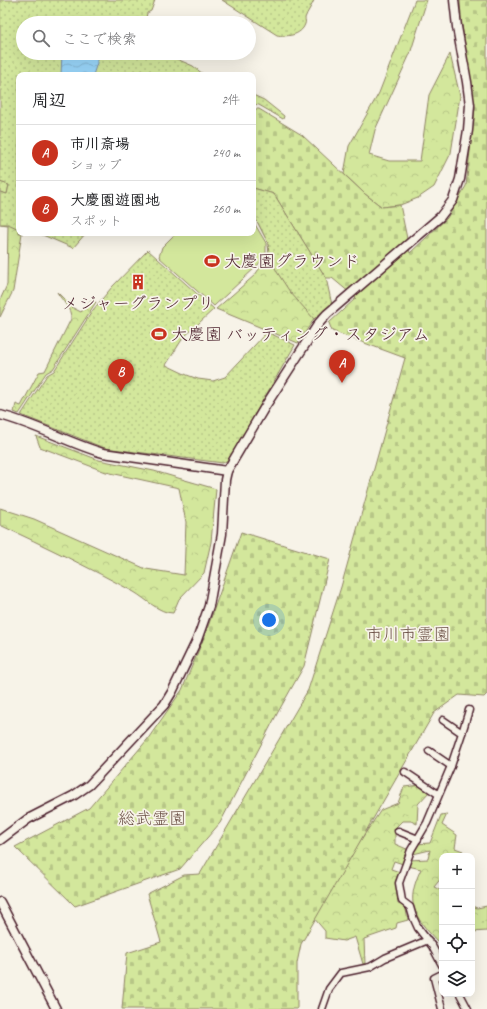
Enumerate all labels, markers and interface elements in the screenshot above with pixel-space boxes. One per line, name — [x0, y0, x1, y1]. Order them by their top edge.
search box — [16, 16, 256, 60]
icon: search — [30, 27, 52, 49]
text: ここで検索 — [62, 30, 137, 49]
text: 周辺 — [32, 90, 66, 111]
text: 2件 — [221, 92, 240, 108]
text: 市川斎場 — [70, 135, 130, 154]
text: A — [42, 145, 48, 161]
text: 240 m — [212, 145, 240, 161]
text: ショップ — [70, 157, 121, 173]
text: 大慶園遊園地 — [70, 191, 160, 210]
text: B — [42, 201, 48, 217]
text: 260 m — [212, 201, 240, 217]
text: スポット — [70, 213, 122, 229]
place label: 大慶園グラウンド — [224, 251, 360, 272]
sports icon: 大慶園グラウンド — [203, 252, 221, 270]
building icon: メジャーグランプリ — [129, 273, 147, 291]
place label: メジャーグランプリ — [62, 293, 214, 314]
place label: 大慶園 バッティング・スタジアム — [171, 324, 430, 345]
sports icon: 大慶園 バッティング・スタジアム — [150, 325, 168, 343]
pin: A — [329, 350, 355, 383]
pin: B — [108, 359, 134, 392]
your location — [259, 610, 279, 630]
park label: 市川市霊園 — [366, 624, 451, 645]
park label: 総武霊園 — [118, 808, 186, 829]
map controls — [439, 853, 475, 997]
button: + — [439, 853, 475, 889]
button: − — [439, 889, 475, 925]
button: locate — [439, 925, 475, 961]
button: layers — [439, 961, 475, 997]

